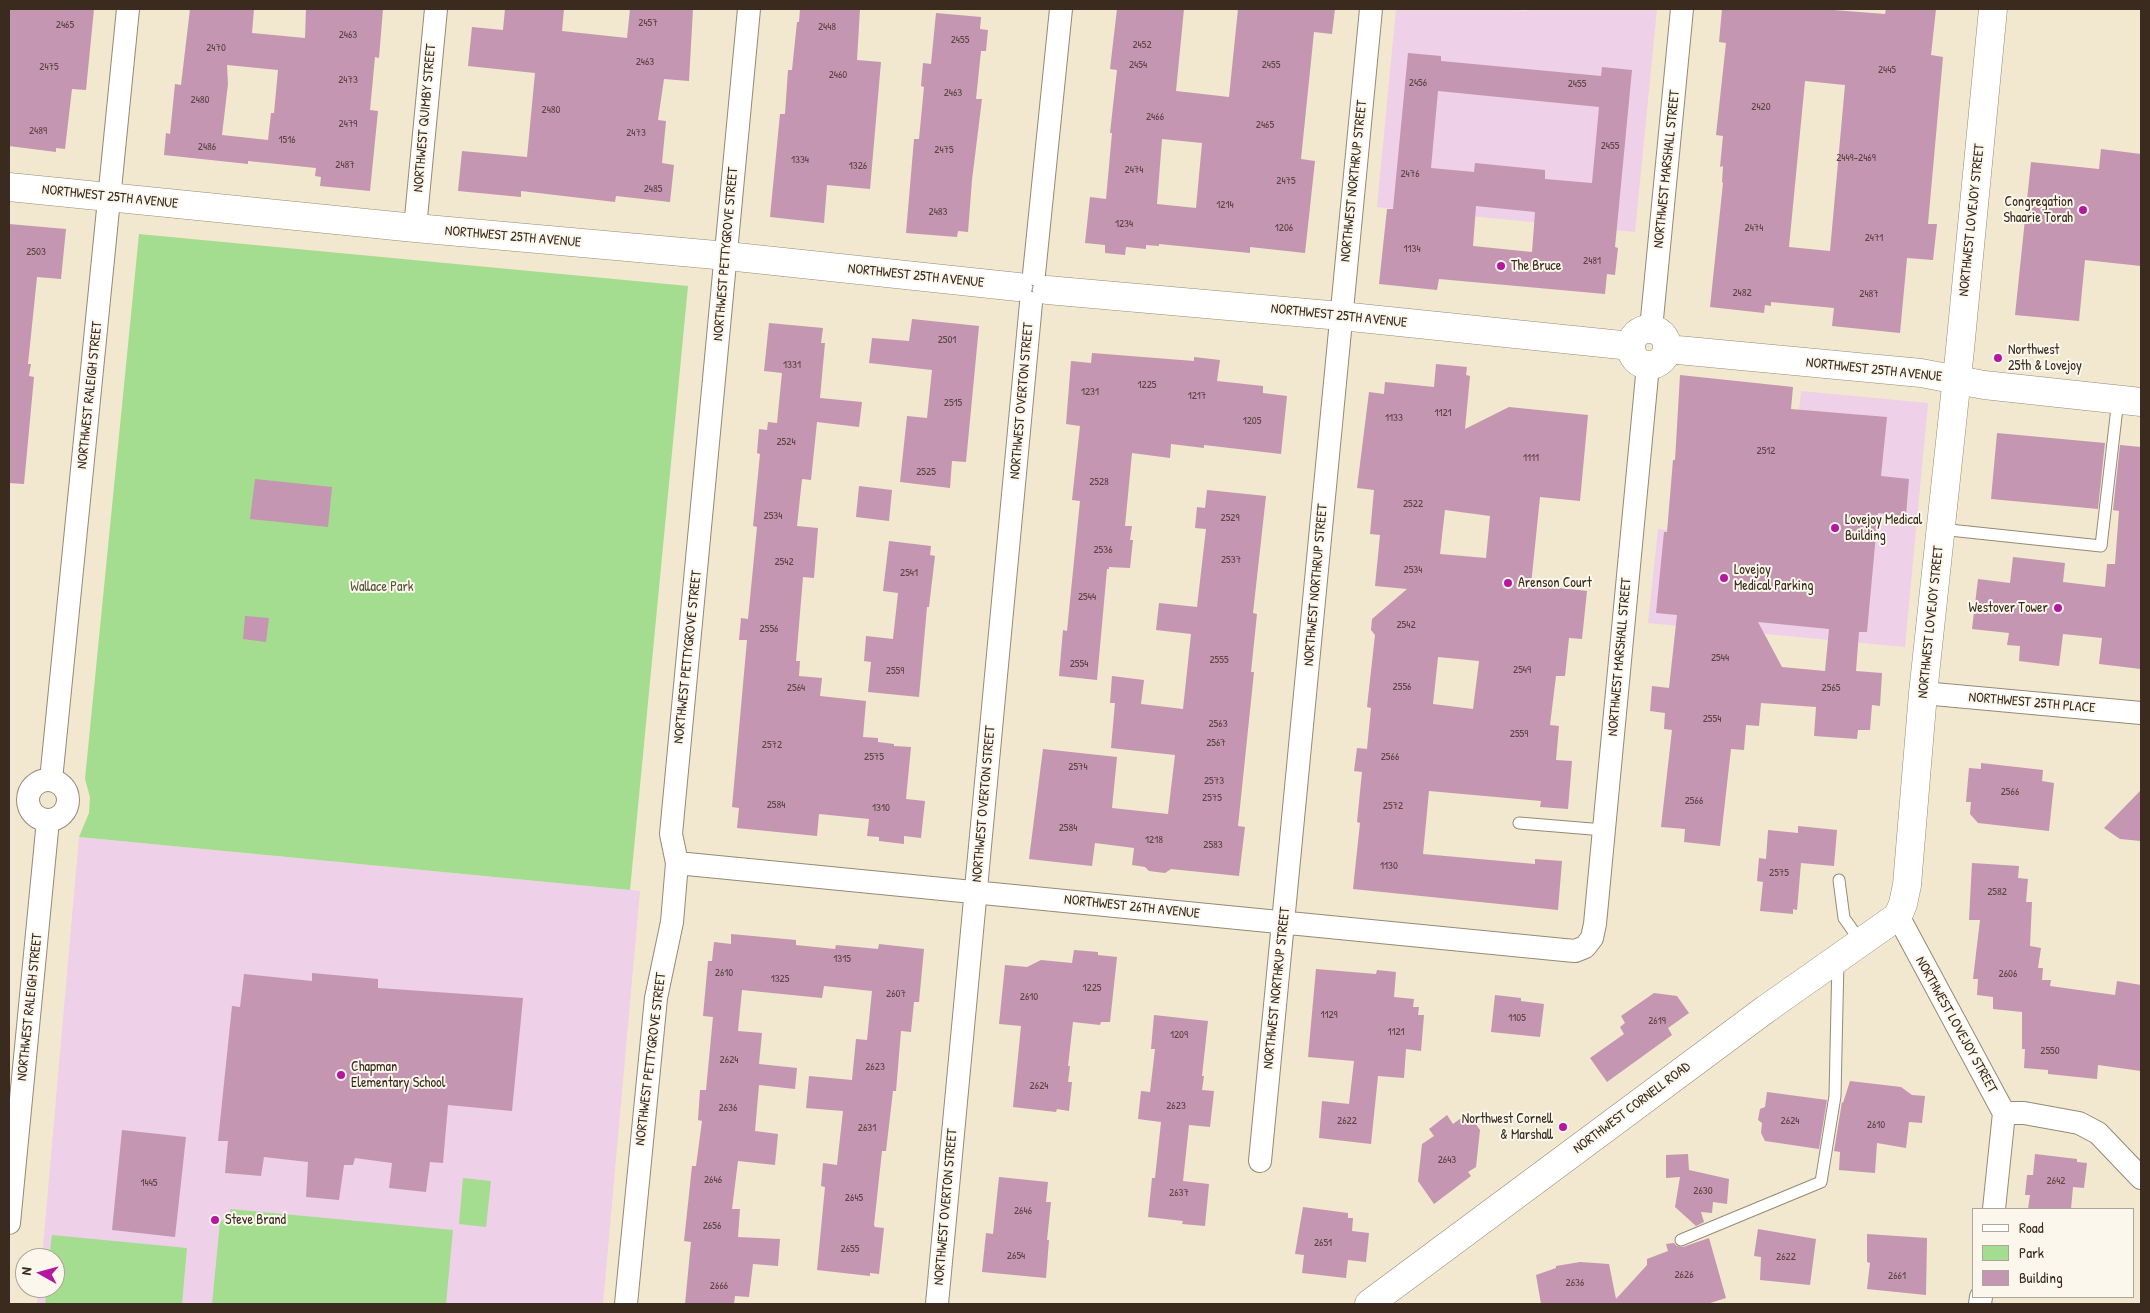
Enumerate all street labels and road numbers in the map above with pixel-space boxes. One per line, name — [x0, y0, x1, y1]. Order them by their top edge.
street label: NORTHWEST QUIMBY STREET — [410, 43, 440, 193]
street label: NORTHWEST MARSHALL STREET — [1650, 89, 1684, 249]
street label: NORTHWEST NORTHRUP STREET — [1337, 99, 1371, 263]
street label: NORTHWEST LOVEJOY STREET — [1956, 143, 1988, 297]
street label: NORTHWEST PETTYGROVE STREET — [710, 166, 742, 342]
street label: NORTHWEST 25TH AVENUE — [41, 182, 179, 212]
street label: NORTHWEST 25TH AVENUE — [444, 223, 582, 251]
street label: NORTHWEST 25TH AVENUE — [847, 261, 985, 291]
street label: NORTHWEST 25TH AVENUE — [1270, 301, 1408, 331]
street label: NORTHWEST RALEIGH STREET — [74, 320, 106, 470]
street label: NORTHWEST OVERTON STREET — [1007, 322, 1037, 480]
street label: NORTHWEST 25TH AVENUE — [1805, 355, 1943, 385]
street label: NORTHWEST NORTHRUP STREET — [1301, 503, 1331, 667]
street label: NORTHWEST LOVEJOY STREET — [1915, 545, 1947, 699]
street label: NORTHWEST PETTYGROVE STREET — [671, 569, 705, 745]
street label: NORTHWEST MARSHALL STREET — [1605, 577, 1635, 737]
street label: NORTHWEST 25TH PLACE — [1968, 689, 2096, 717]
street label: NORTHWEST OVERTON STREET — [969, 725, 999, 883]
street label: NORTHWEST 26TH AVENUE — [1063, 892, 1201, 922]
street label: NORTHWEST NORTHRUP STREET — [1260, 906, 1294, 1070]
street label: NORTHWEST RALEIGH STREET — [14, 932, 46, 1082]
street label: NORTHWEST LOVEJOY STREET — [1911, 954, 2001, 1096]
street label: NORTHWEST PETTYGROVE STREET — [632, 971, 670, 1147]
street label: NORTHWEST CORNELL ROAD — [1570, 1058, 1694, 1158]
street label: NORTHWEST OVERTON STREET — [931, 1128, 961, 1286]

